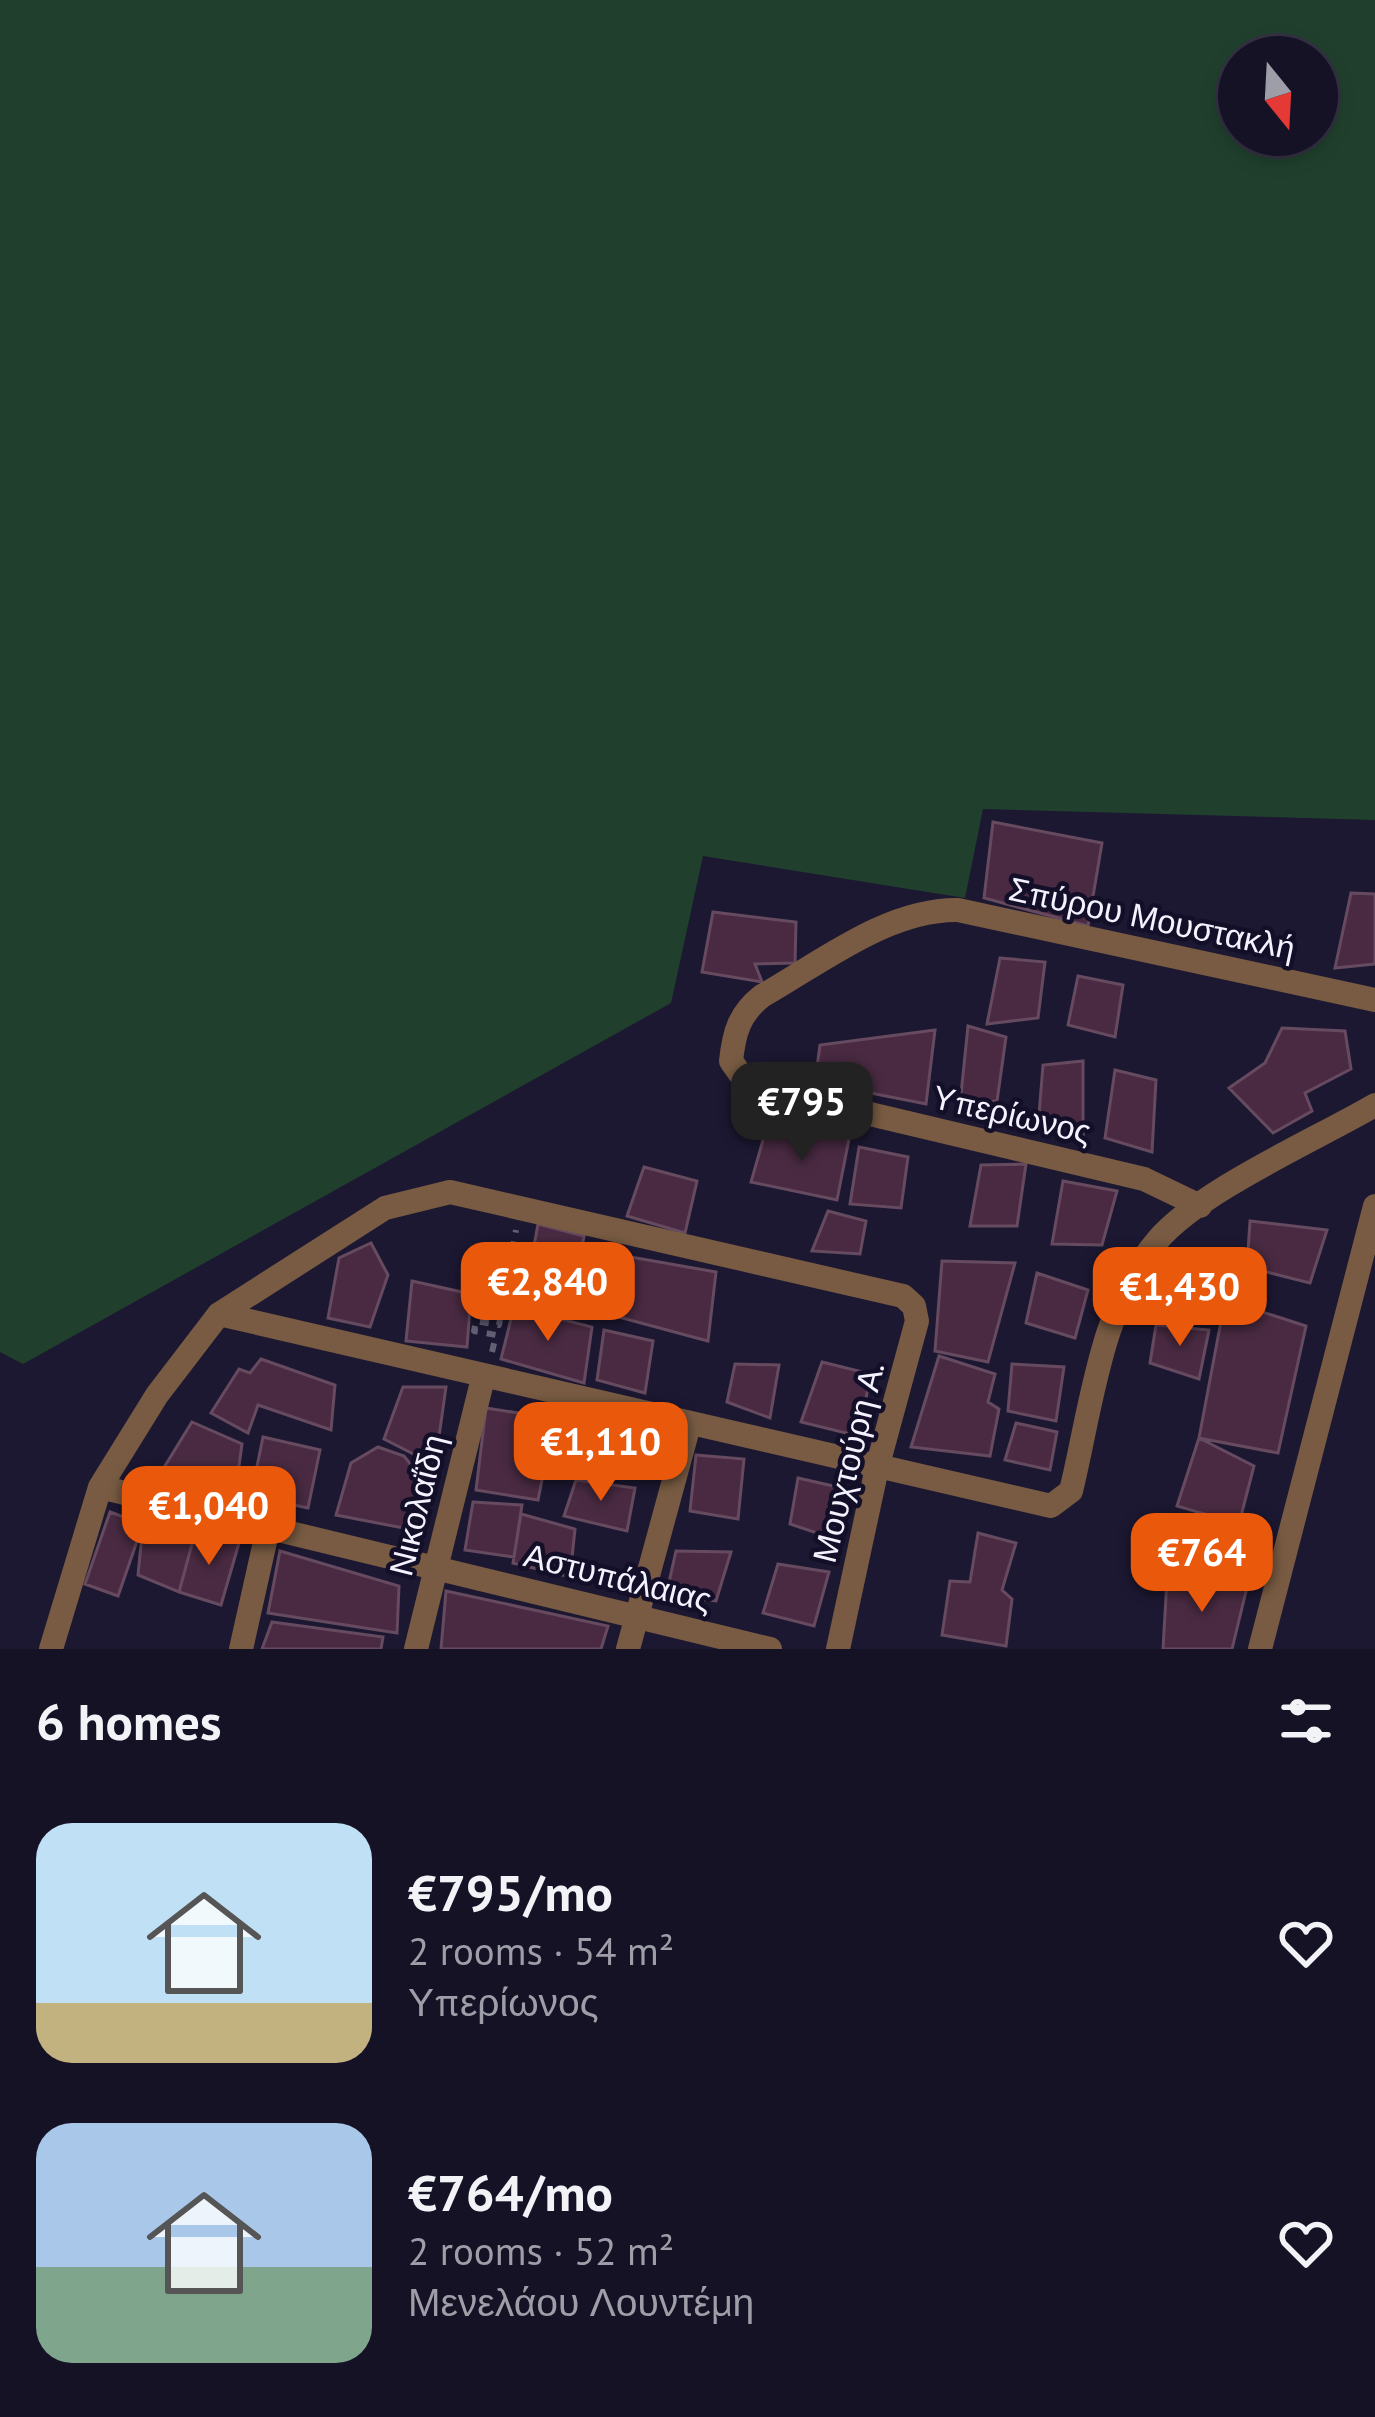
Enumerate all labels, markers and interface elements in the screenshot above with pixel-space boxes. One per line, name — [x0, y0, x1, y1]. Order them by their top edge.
north arrow — [1218, 36, 1338, 156]
map controls — [1218, 36, 1338, 156]
street label: Σπύρου Μουστακλή — [1005, 866, 1299, 969]
pin: €795 — [731, 1062, 873, 1164]
street label: Υπερίωνος — [929, 1074, 1096, 1153]
text: €795 — [758, 1075, 846, 1126]
pin: €2,840 — [450, 1242, 646, 1344]
pin: €1,430 — [1082, 1247, 1278, 1349]
text: €2,840 — [488, 1255, 608, 1306]
text: €1,430 — [1120, 1260, 1240, 1311]
street label: Μουχτούρη Α. — [802, 1357, 893, 1567]
pin: €1,110 — [503, 1402, 699, 1504]
text: €1,110 — [541, 1415, 661, 1466]
street label: Νικολαΐδη — [378, 1430, 455, 1580]
pin: €1,040 — [111, 1466, 307, 1568]
text: €1,040 — [149, 1479, 269, 1530]
pin: €764 — [1131, 1513, 1273, 1615]
text: €764 — [1158, 1526, 1246, 1577]
street label: Αστυπάλαιας — [520, 1532, 716, 1621]
text: 6 homes — [36, 1688, 222, 1754]
icon: filters — [1273, 1688, 1339, 1754]
text: €795/mo — [408, 1859, 613, 1925]
icon: home — [132, 1871, 276, 2015]
icon: heart — [1273, 1910, 1339, 1976]
text: 2 rooms · 54 m² — [408, 1925, 674, 1976]
text: Υπερίωνος — [408, 1976, 599, 2027]
text: €764/mo — [408, 2159, 613, 2225]
icon: home — [132, 2171, 276, 2315]
icon: heart — [1273, 2210, 1339, 2276]
text: 2 rooms · 52 m² — [408, 2225, 674, 2276]
text: Μενελάου Λουντέμη — [408, 2276, 754, 2327]

